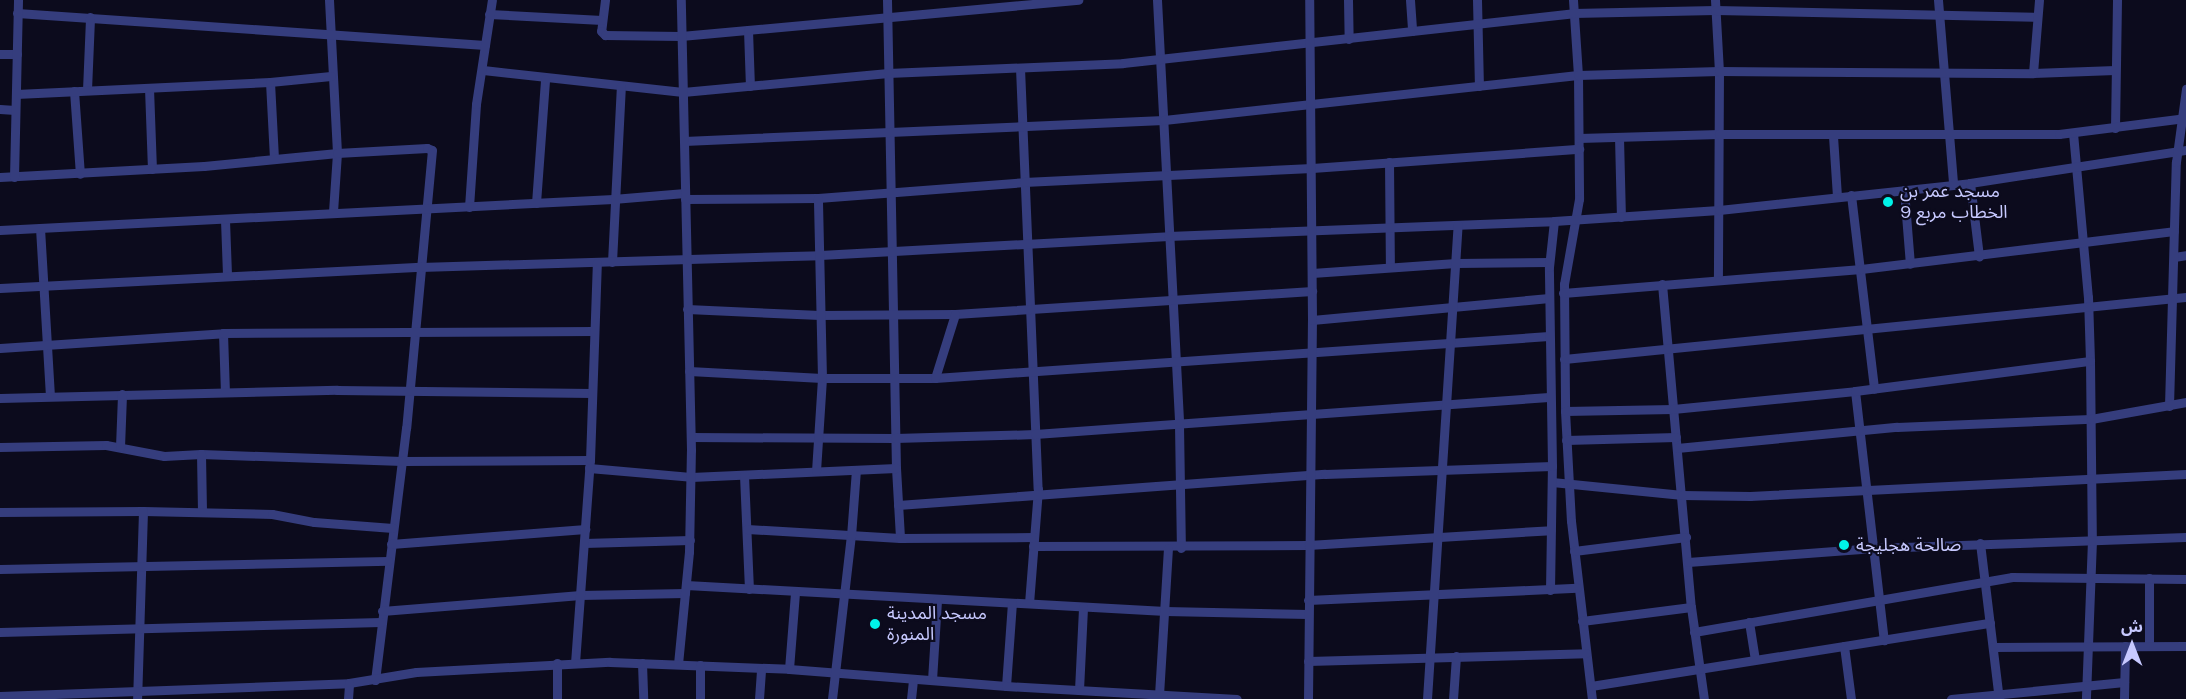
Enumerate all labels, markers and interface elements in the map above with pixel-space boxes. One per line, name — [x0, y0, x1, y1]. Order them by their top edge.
place label: مسجد عمر بن الخطاب مربع 9 — [1900, 181, 2008, 224]
marker: مسجد عمر بن الخطاب مربع 9 — [1881, 195, 1895, 209]
place label: صالحة هجليجة — [1856, 534, 1961, 556]
marker: صالحة هجليجة — [1837, 538, 1851, 552]
place label: مسجد المدينة المنورة — [887, 603, 987, 646]
north arrow — [2102, 615, 2162, 675]
text: ش — [2121, 616, 2143, 637]
marker: مسجد المدينة المنورة — [868, 617, 882, 631]

